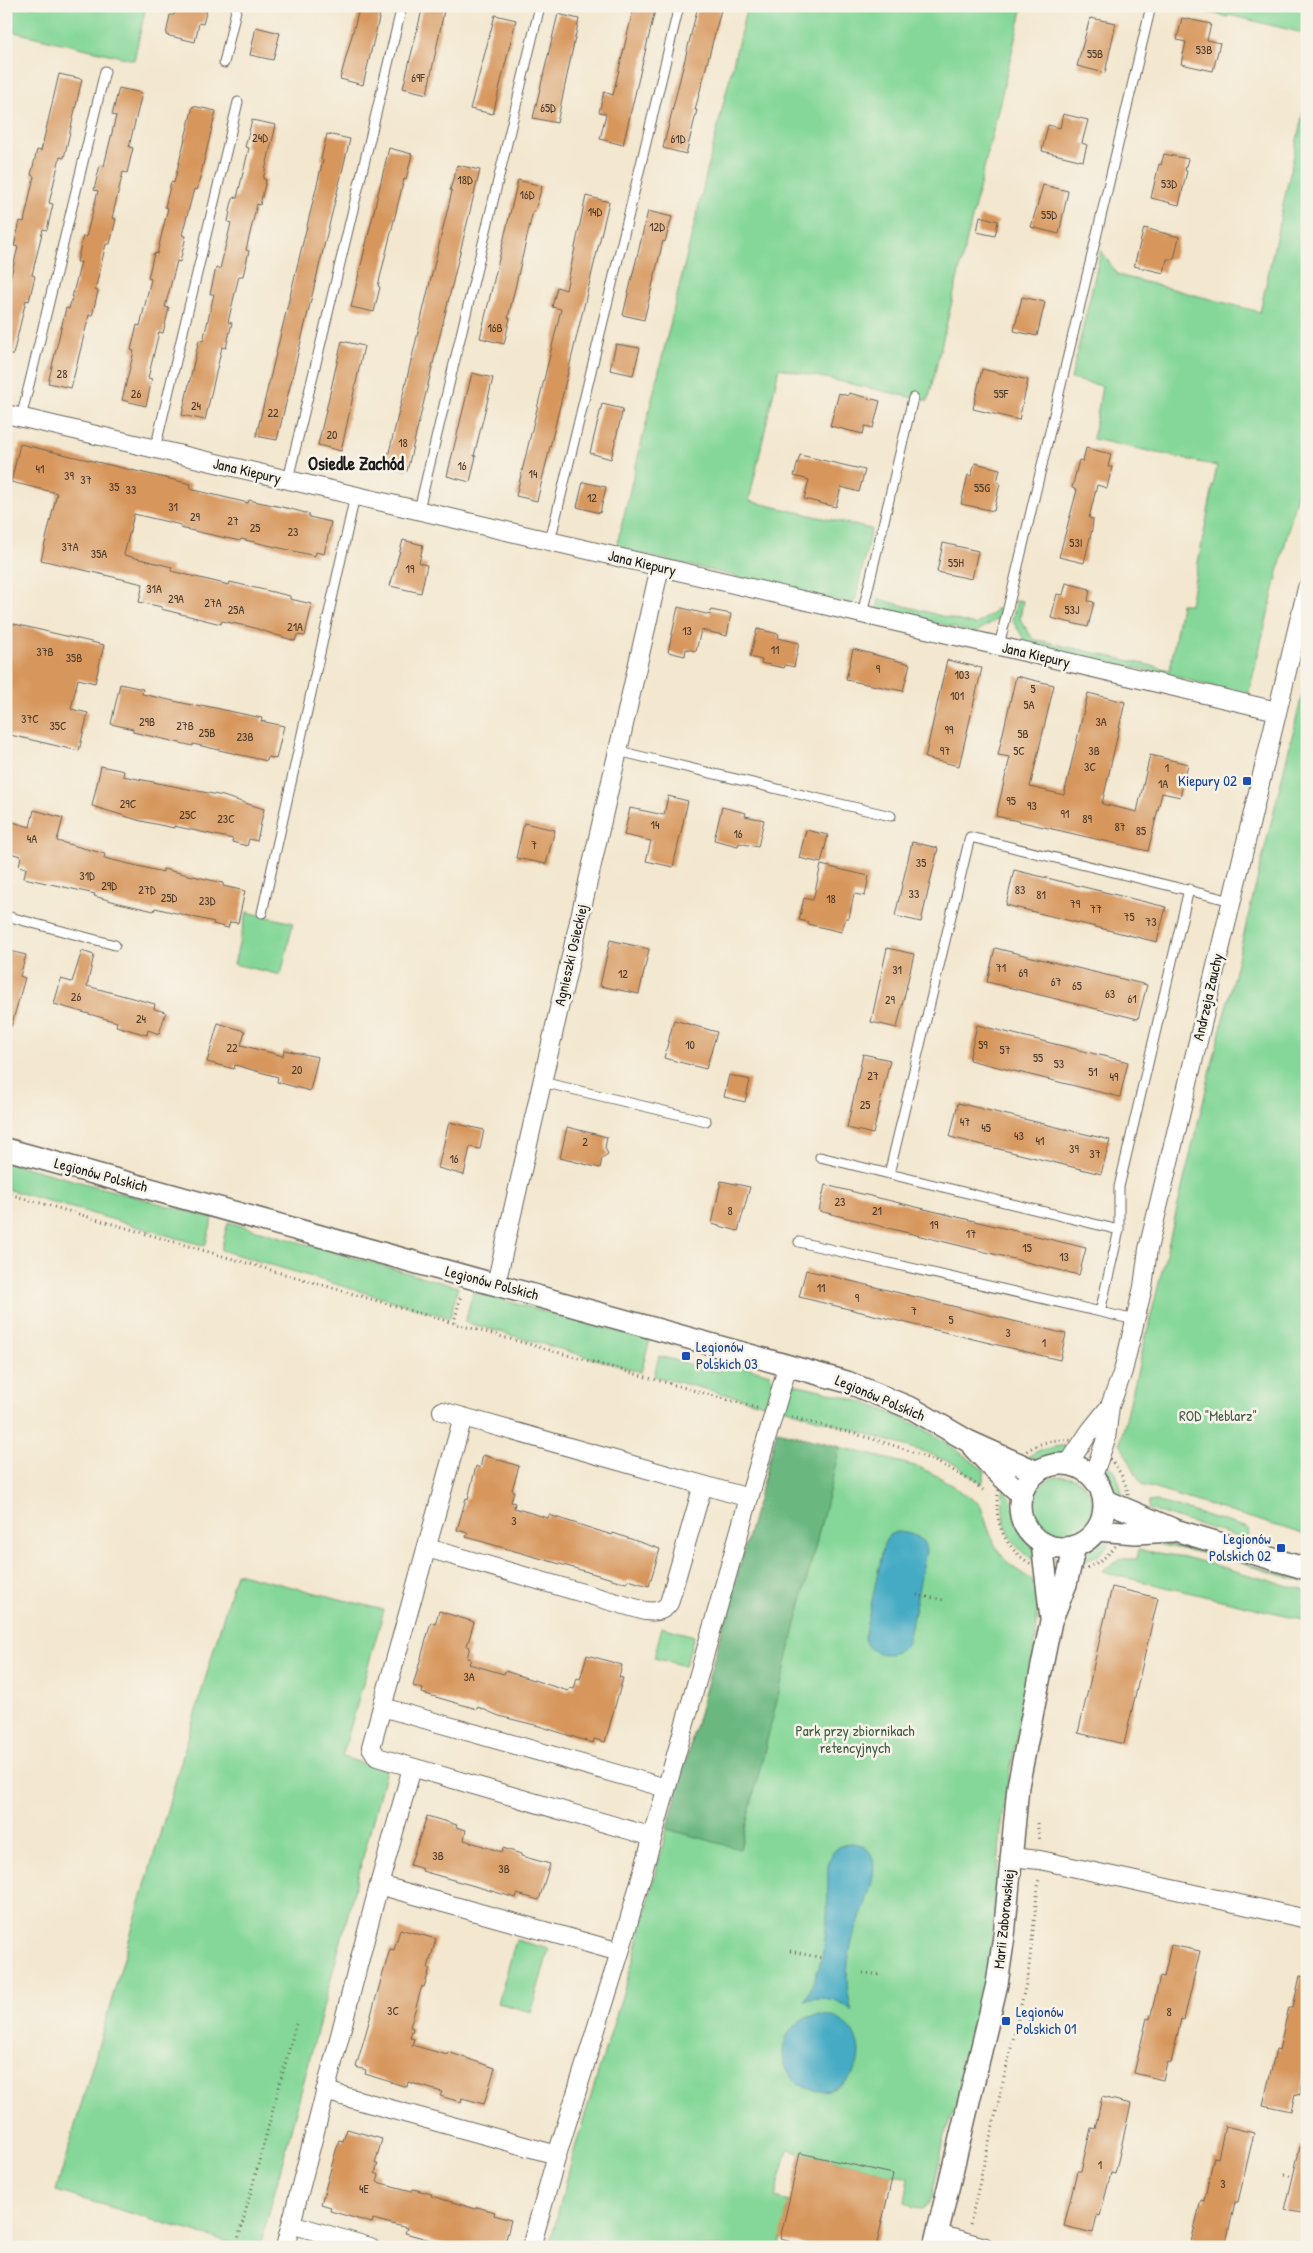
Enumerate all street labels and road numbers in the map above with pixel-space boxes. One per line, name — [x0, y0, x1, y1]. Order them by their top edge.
street label: Jana Kiepury — [211, 452, 283, 489]
street label: Jana Kiepury — [606, 544, 678, 581]
street label: Jana Kiepury — [1000, 636, 1072, 673]
street label: Agnieszki Osieckiej — [549, 902, 592, 1008]
street label: Andrzeja Zauchy — [1187, 951, 1228, 1043]
street label: Legionów Polskich — [52, 1152, 150, 1197]
street label: Legionów Polskich — [443, 1260, 541, 1305]
street label: Legionów Polskich — [832, 1369, 928, 1426]
street label: Marii Zaborowskiej — [988, 1868, 1019, 1970]

